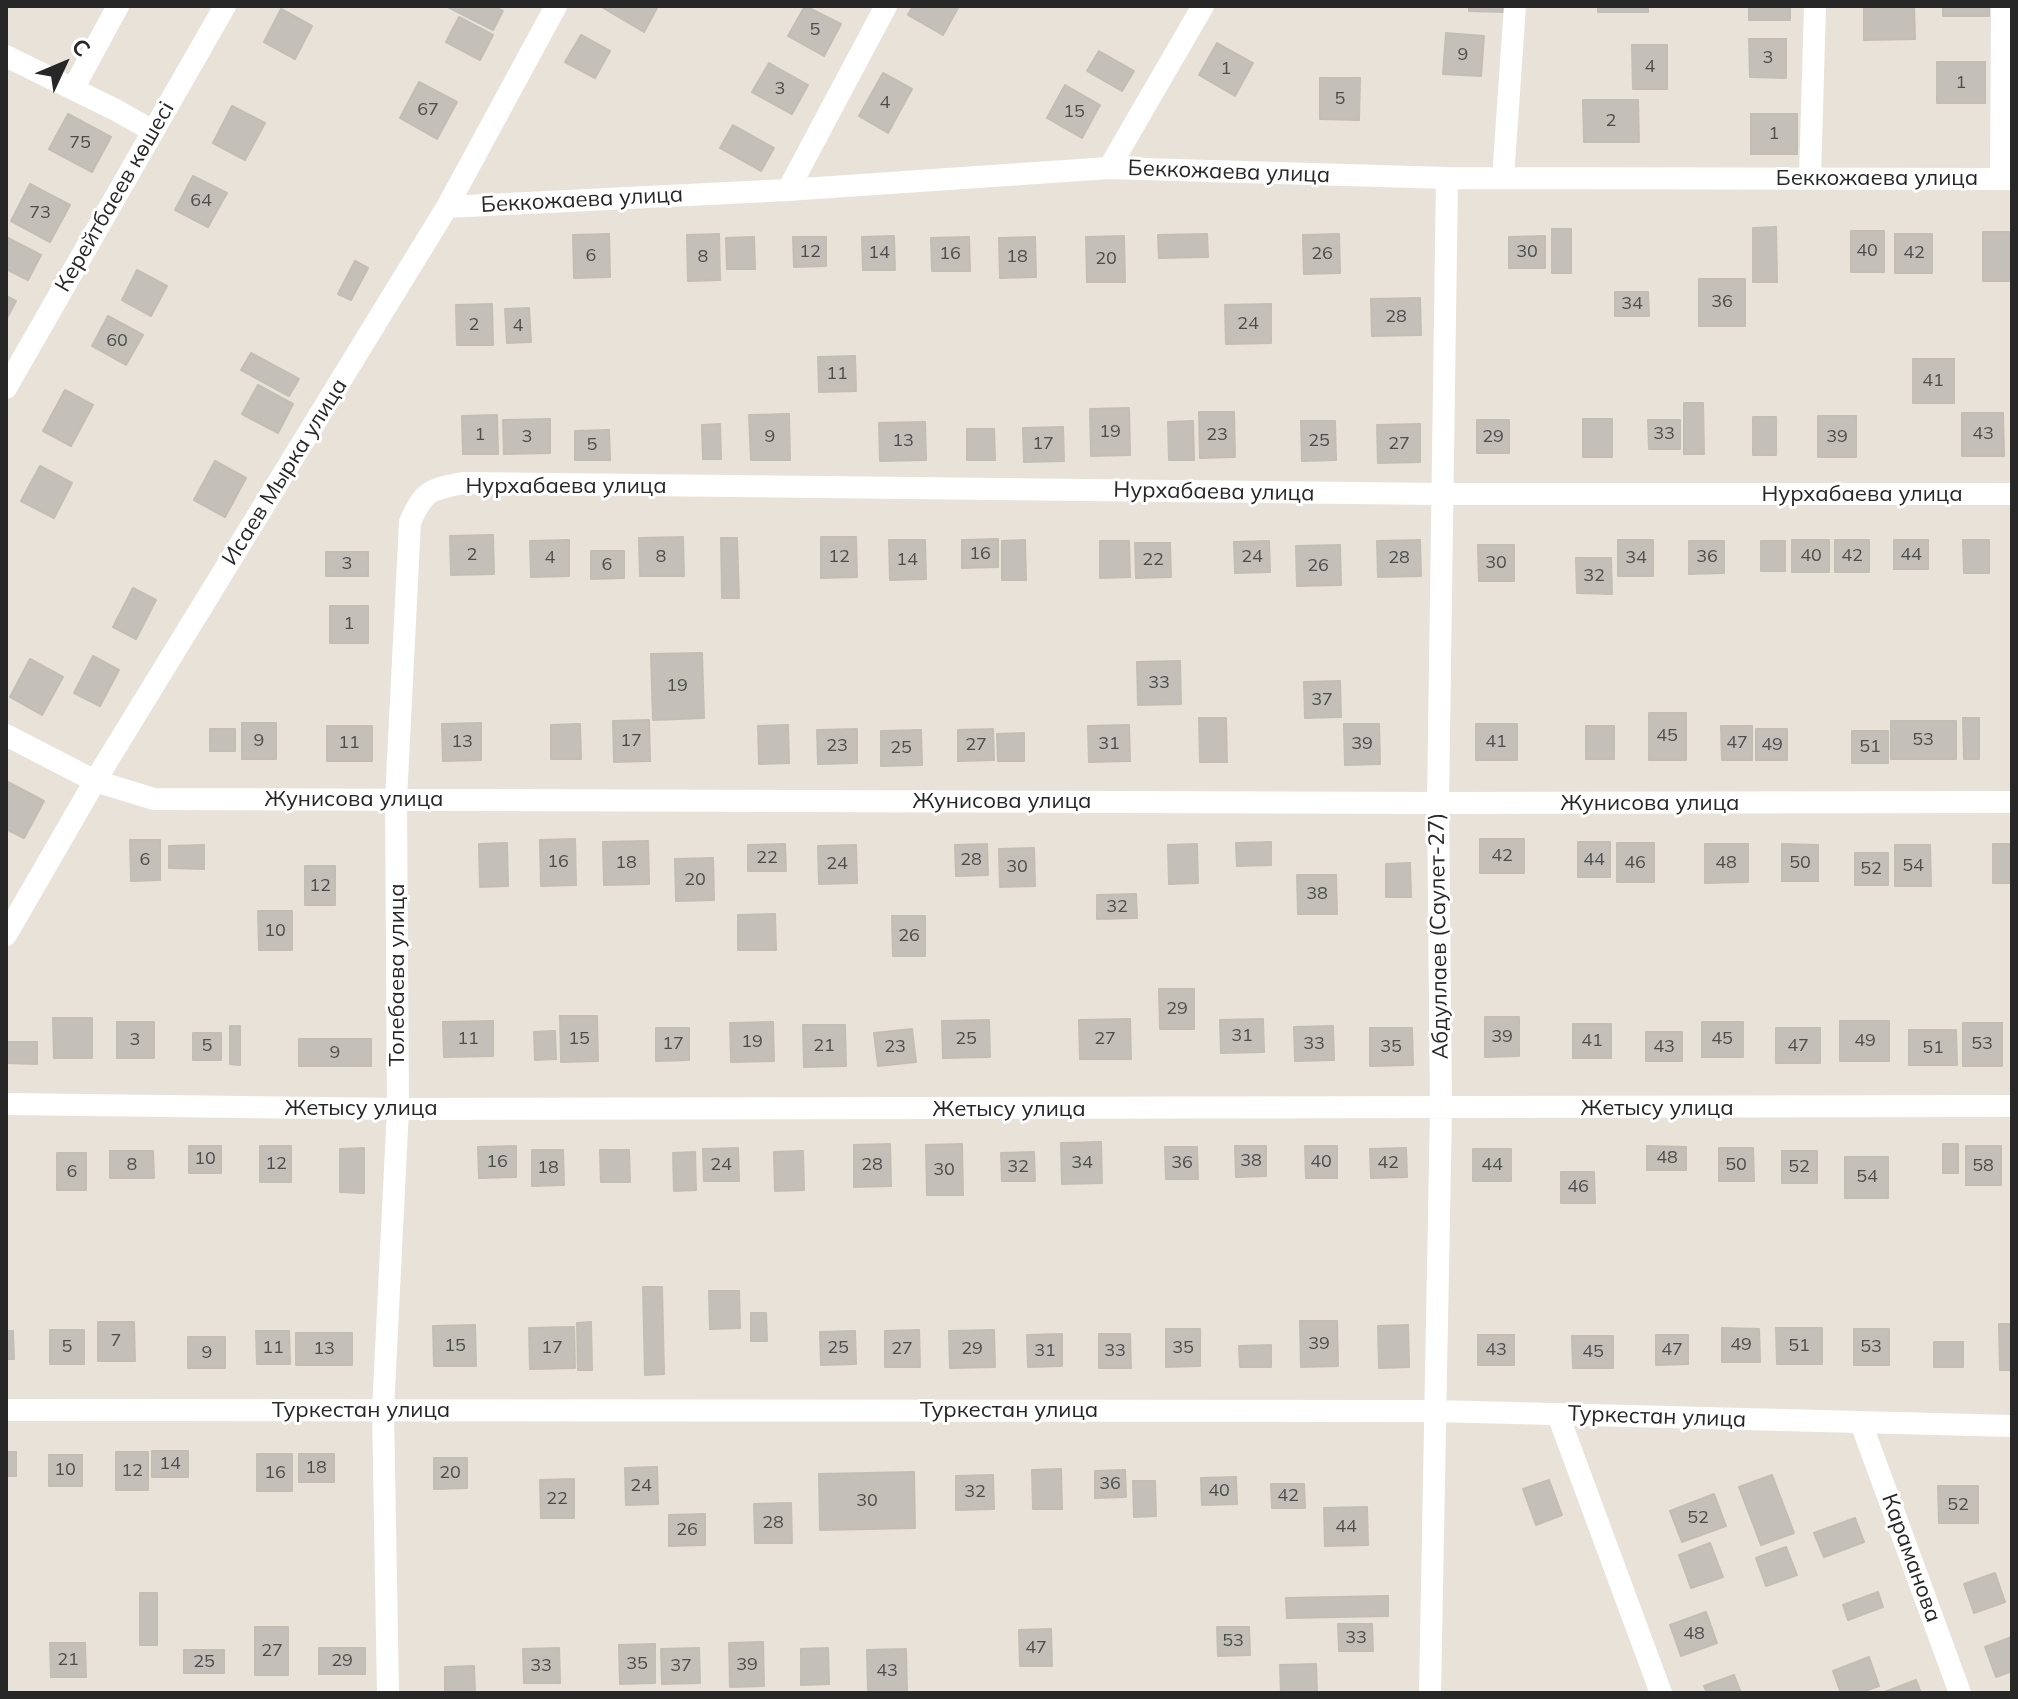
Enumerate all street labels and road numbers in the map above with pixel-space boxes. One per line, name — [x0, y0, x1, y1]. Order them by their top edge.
street label: Керейтбаеев көшесі — [50, 97, 180, 297]
street label: Беккожаева улица — [1127, 155, 1331, 189]
street label: Беккожаева улица — [1776, 165, 1978, 191]
street label: Беккожаева улица — [480, 182, 684, 218]
street label: Исаев Мырка улица — [217, 374, 353, 570]
street label: Нурхабаева улица — [465, 473, 667, 499]
street label: Нурхабаева улица — [1113, 477, 1315, 507]
street label: Нурхабаева улица — [1761, 481, 1963, 507]
street label: Жунисова улица — [265, 786, 443, 812]
street label: Жунисова улица — [913, 788, 1091, 814]
street label: Жунисова улица — [1561, 790, 1739, 816]
street label: Абдуллаев (Саулет-27) — [1424, 812, 1454, 1060]
street label: Толебаева улица — [384, 883, 410, 1067]
street label: Жетысу улица — [284, 1095, 438, 1121]
street label: Жетысу улица — [1580, 1095, 1734, 1121]
street label: Жетысу улица — [932, 1096, 1086, 1122]
street label: Туркестан улица — [272, 1397, 450, 1423]
street label: Туркестан улица — [920, 1397, 1098, 1423]
street label: Туркестан улица — [1567, 1401, 1747, 1433]
street label: Караманова — [1876, 1490, 1946, 1626]

